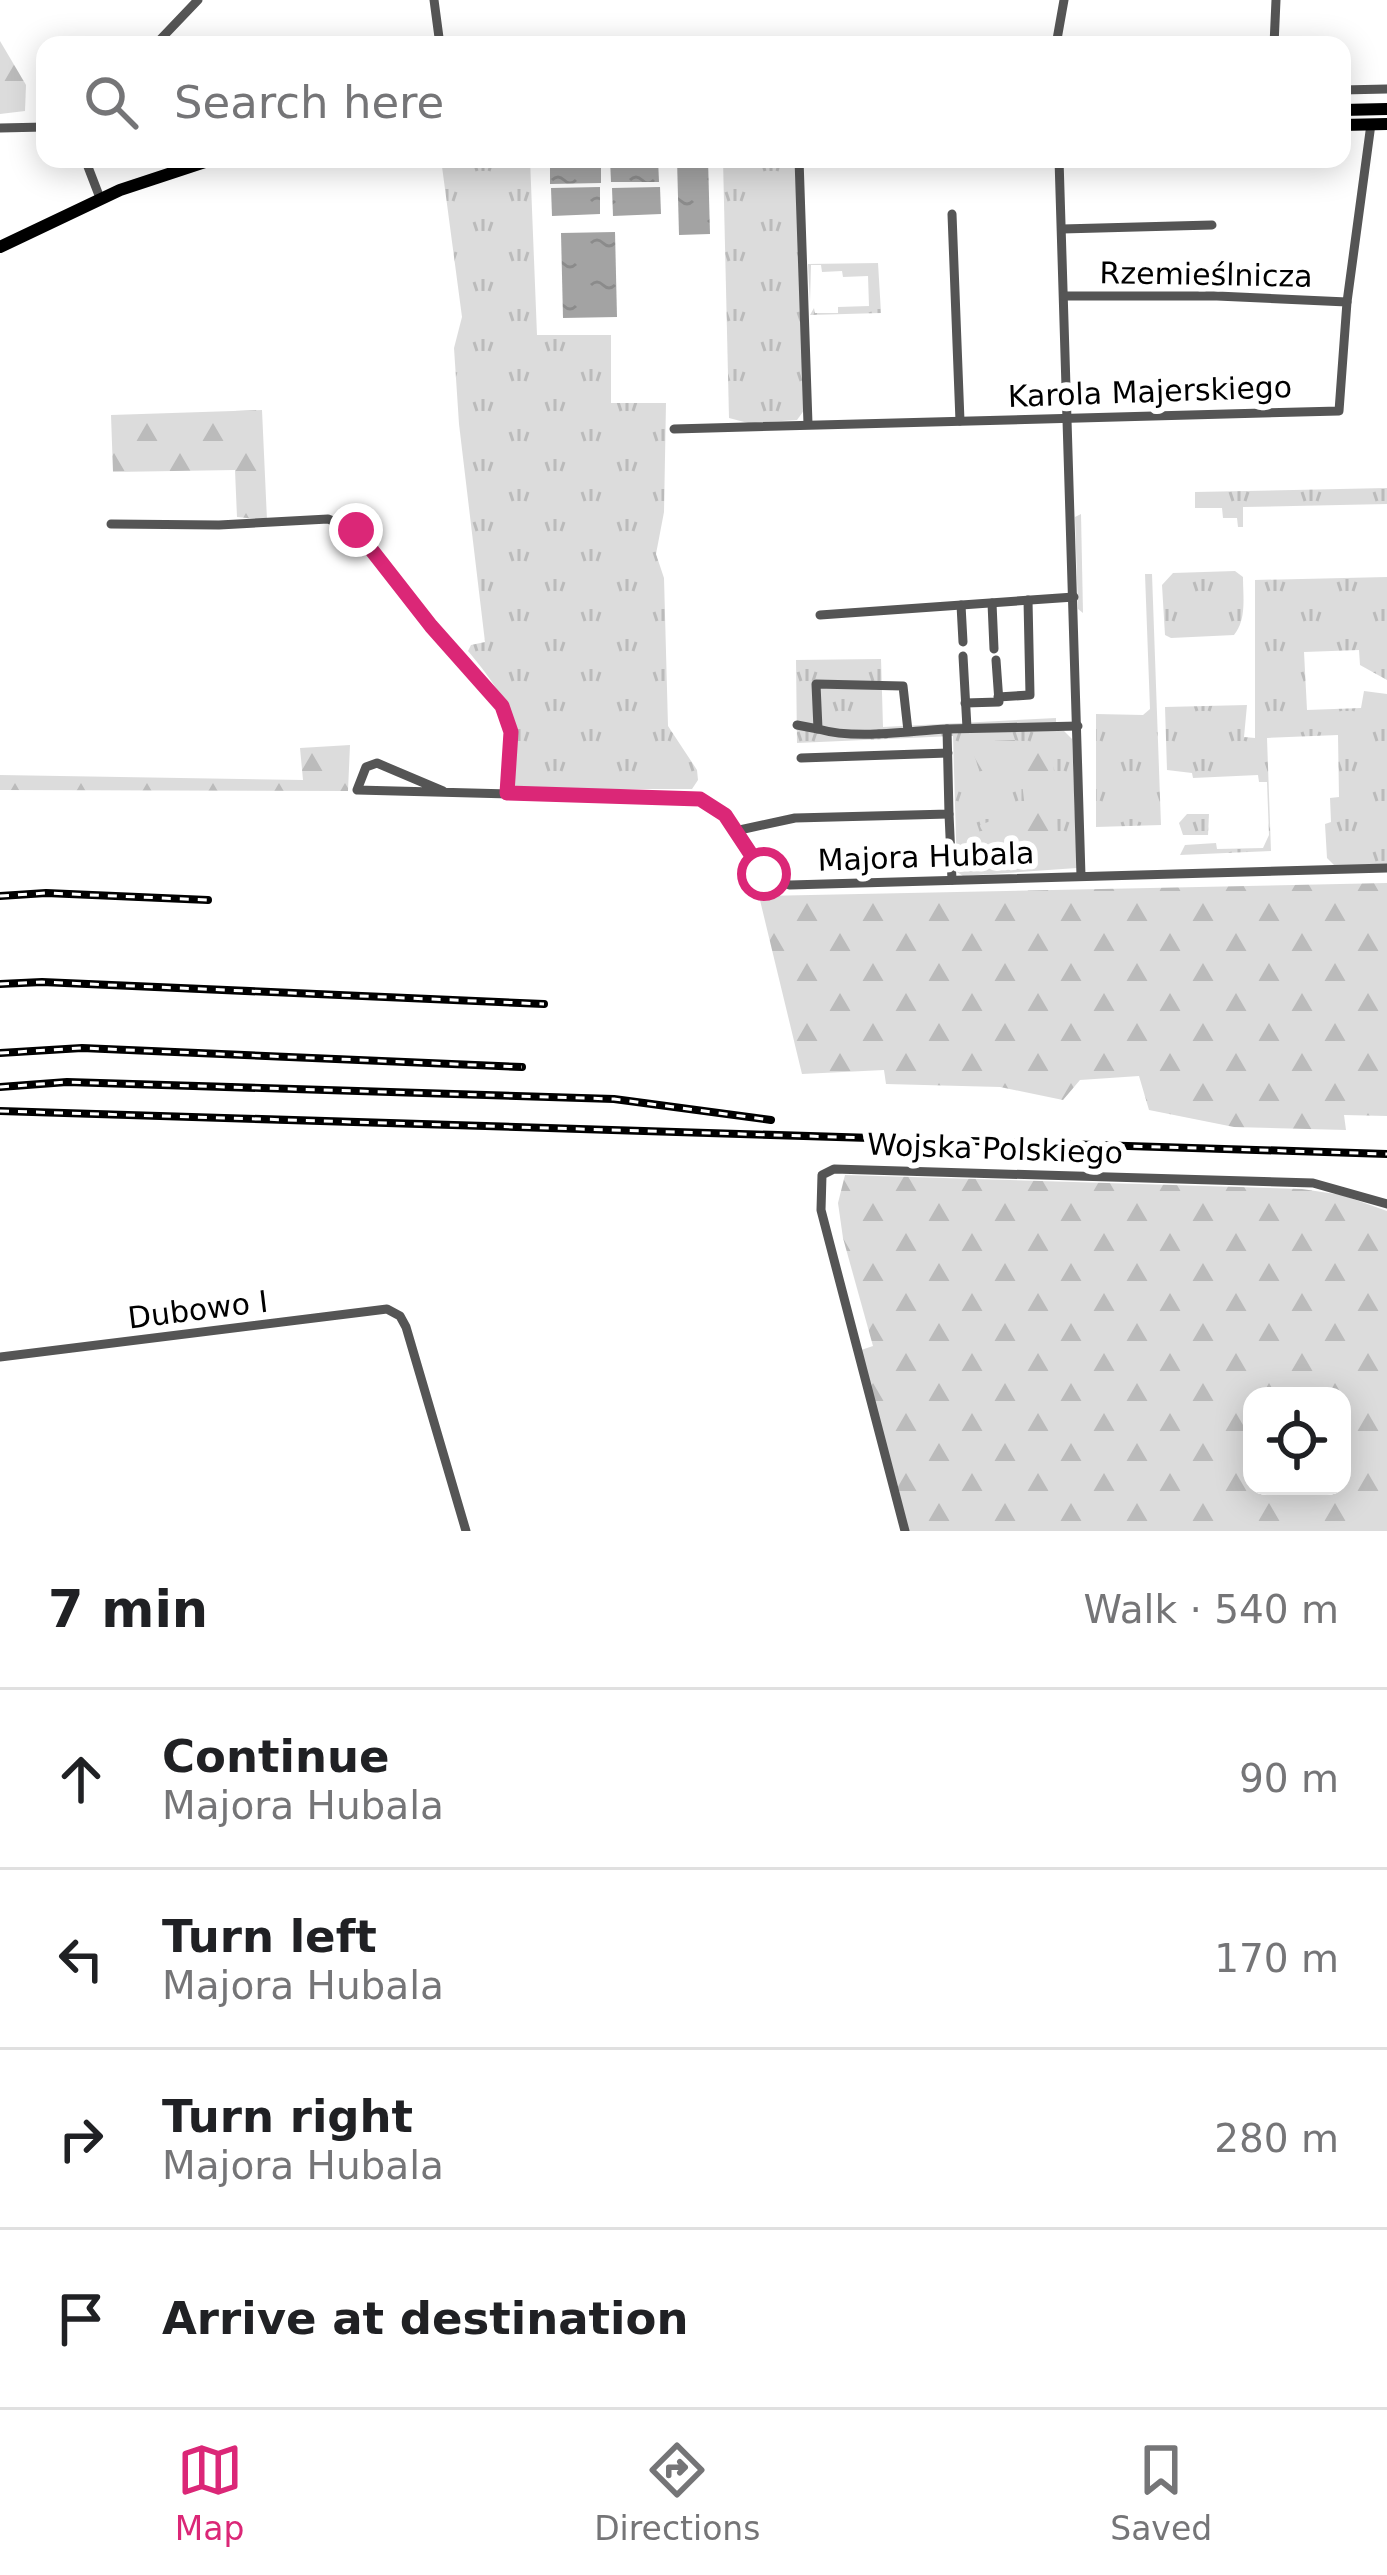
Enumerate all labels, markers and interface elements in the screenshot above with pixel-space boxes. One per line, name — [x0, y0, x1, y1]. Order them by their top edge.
search box — [36, 36, 1351, 168]
icon: search — [78, 69, 144, 135]
text: Search here — [174, 76, 444, 129]
street label: Rzemieślnicza — [1099, 255, 1313, 294]
street label: Karola Majerskiego — [1007, 369, 1293, 414]
route end — [329, 503, 383, 557]
street label: Majora Hubala — [817, 835, 1035, 878]
route start — [737, 847, 791, 901]
street label: Wojska Polskiego — [867, 1127, 1124, 1170]
street label: Dubowo I — [126, 1284, 270, 1335]
map controls — [1243, 1387, 1351, 1495]
button: locate — [1243, 1387, 1351, 1495]
text: 7 min — [48, 1580, 208, 1639]
text: Walk · 540 m — [1084, 1587, 1339, 1632]
text: Continue — [162, 1730, 390, 1783]
icon: ahead — [48, 1746, 114, 1812]
text: 90 m — [1239, 1756, 1339, 1801]
text: Majora Hubala — [162, 1783, 444, 1828]
text: Turn left — [162, 1910, 377, 1963]
icon: left — [48, 1926, 114, 1992]
text: 170 m — [1214, 1936, 1339, 1981]
text: Majora Hubala — [162, 1963, 444, 2008]
text: Turn right — [162, 2090, 413, 2143]
icon: right — [48, 2106, 114, 2172]
text: 280 m — [1214, 2116, 1339, 2161]
text: Majora Hubala — [162, 2143, 444, 2188]
icon: arrive — [48, 2286, 114, 2352]
text: Arrive at destination — [162, 2292, 688, 2345]
tab: Map — [175, 2437, 245, 2548]
tab: Directions — [594, 2437, 760, 2548]
tab: Saved — [1110, 2437, 1212, 2548]

